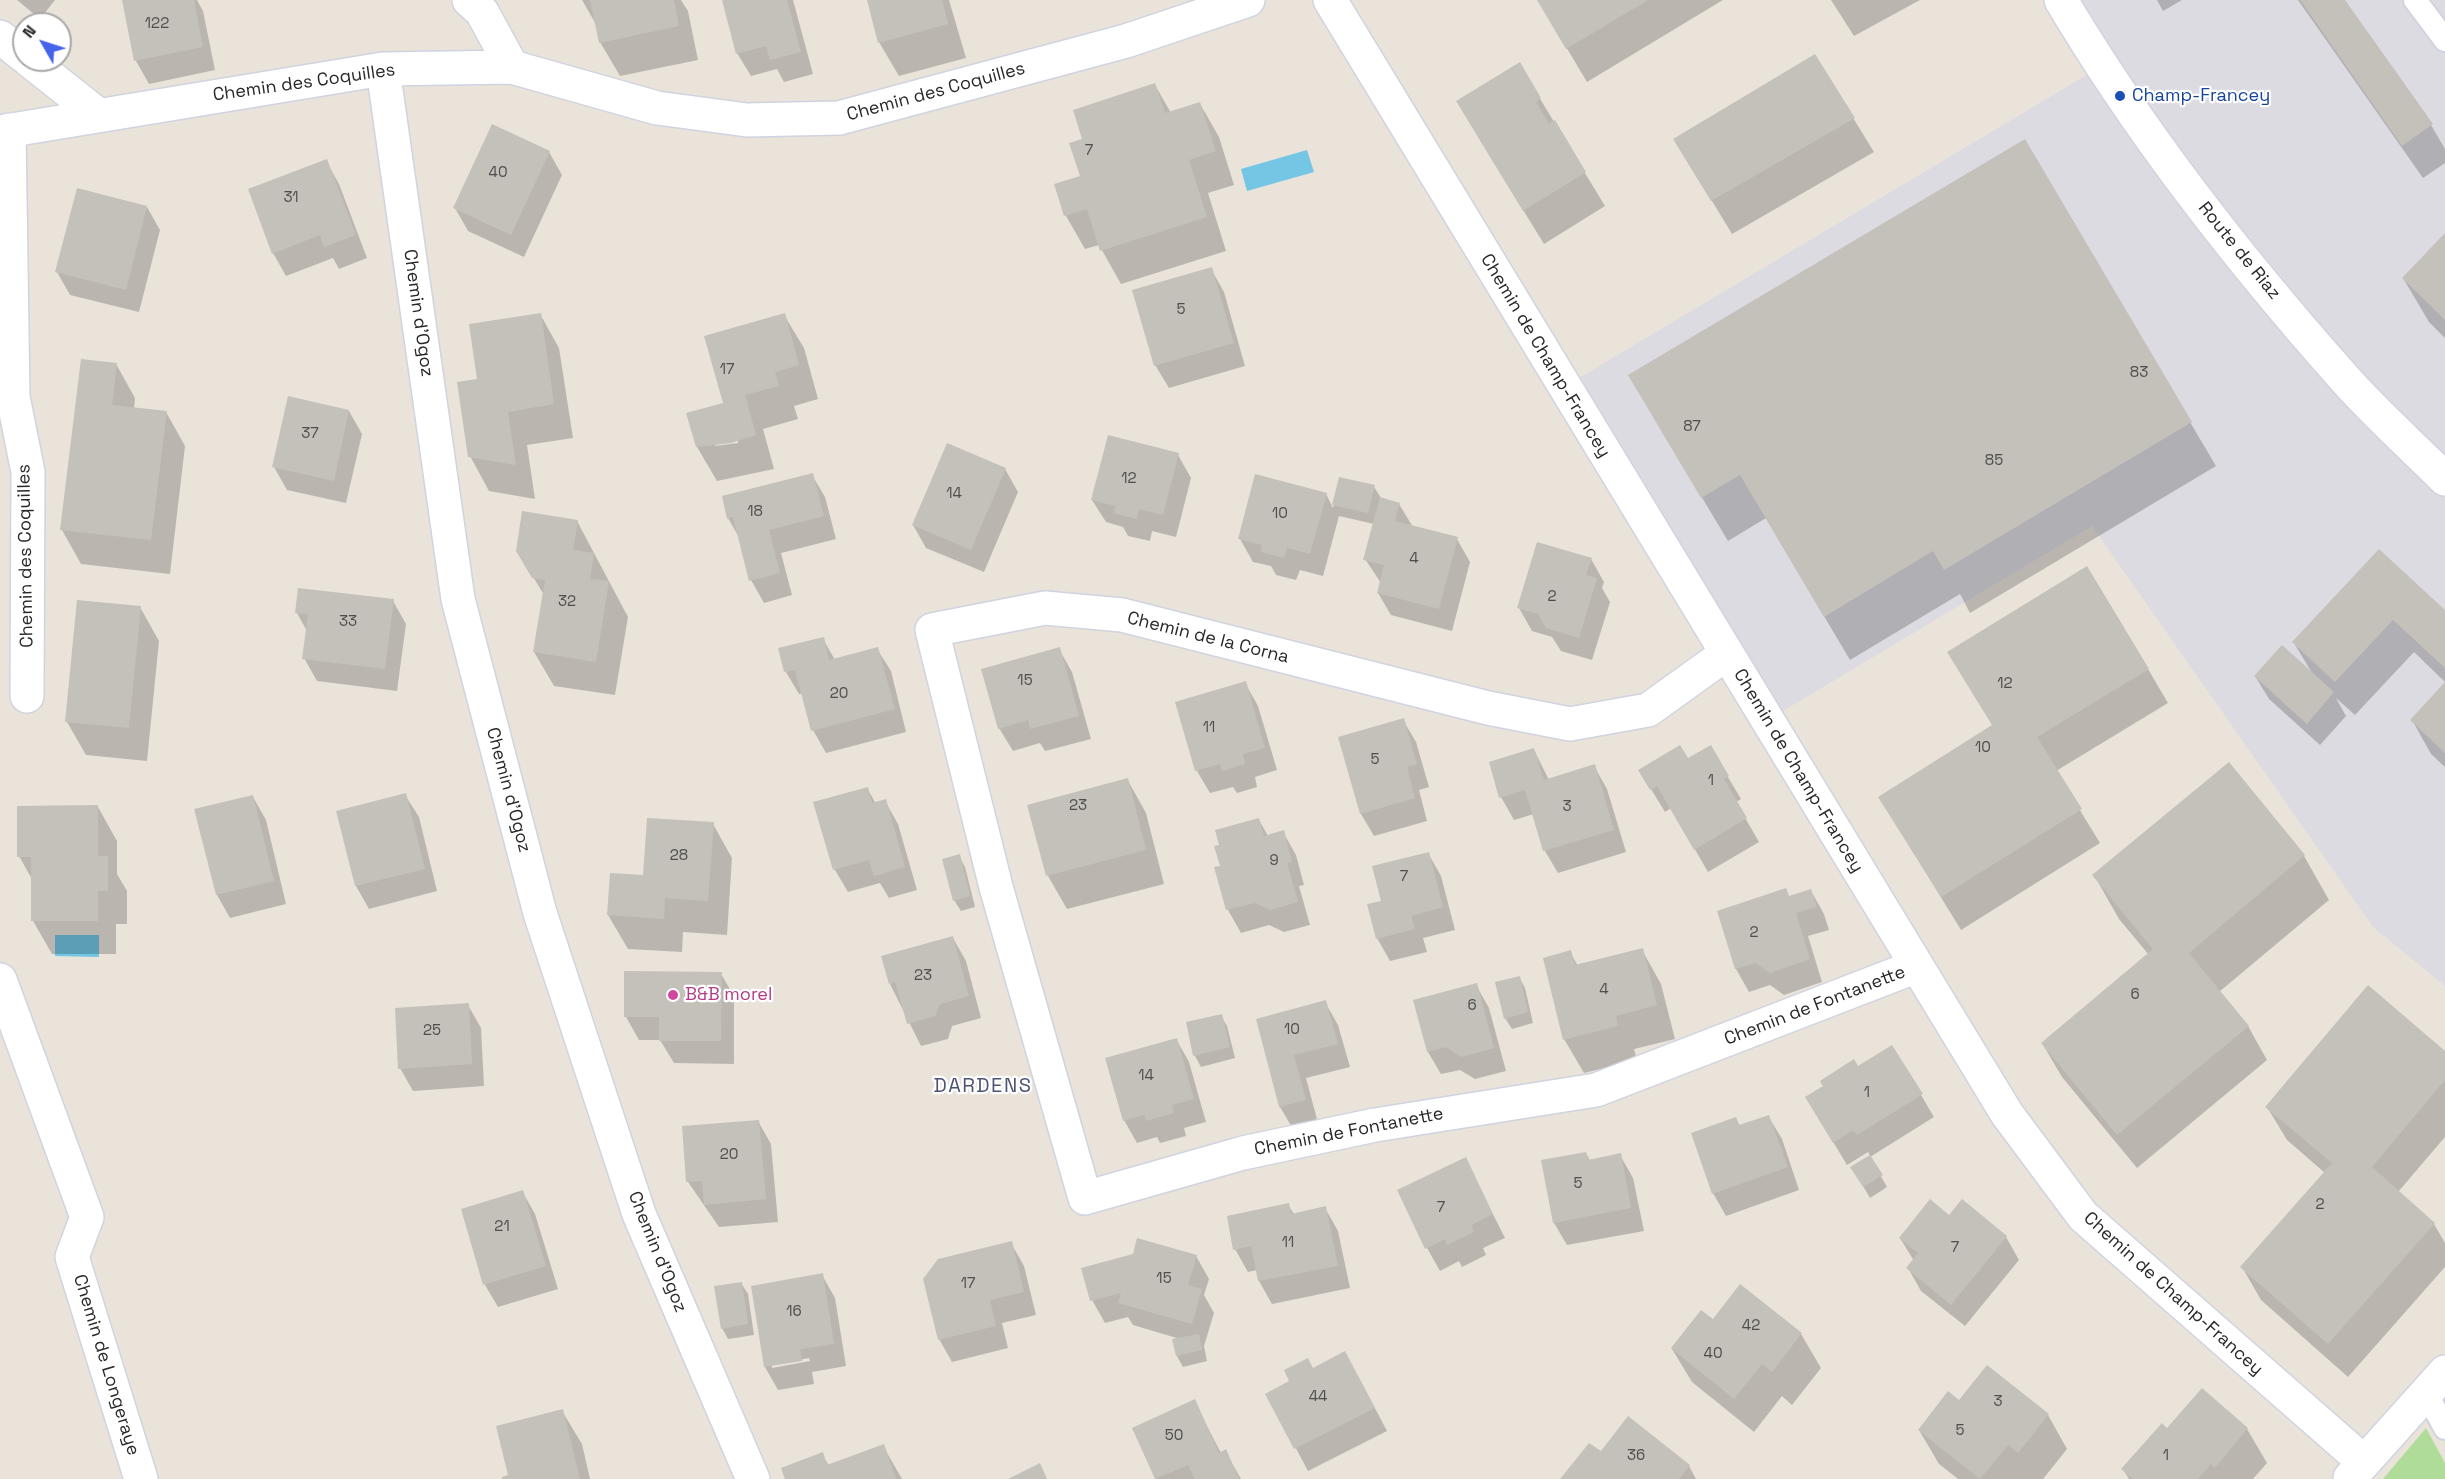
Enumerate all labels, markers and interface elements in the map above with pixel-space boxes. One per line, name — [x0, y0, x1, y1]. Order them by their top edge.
north arrow — [12, 12, 72, 72]
house number: 122 — [145, 15, 169, 33]
text: N — [18, 21, 41, 42]
street label: Chemin des Coquilles — [844, 58, 1028, 126]
street label: Chemin des Coquilles — [211, 60, 397, 106]
place label: Champ-Francey — [2132, 85, 2270, 107]
marker: Champ-Francey — [2113, 89, 2127, 103]
house number: 7 — [1085, 142, 1093, 160]
house number: 40 — [489, 164, 507, 182]
house number: 31 — [283, 189, 299, 207]
street label: Route de Riaz — [2193, 198, 2285, 304]
street label: Chemin d'Ogoz — [398, 248, 438, 378]
street label: Chemin de Champ-Francey — [1476, 250, 1614, 462]
house number: 5 — [1177, 301, 1185, 319]
house number: 17 — [720, 361, 734, 379]
house number: 83 — [2130, 364, 2148, 382]
house number: 87 — [1683, 418, 1701, 436]
house number: 37 — [301, 425, 319, 443]
house number: 85 — [1985, 452, 2003, 470]
street label: Chemin des Coquilles — [14, 464, 38, 648]
house number: 12 — [1121, 470, 1137, 488]
house number: 14 — [946, 485, 962, 503]
house number: 18 — [747, 503, 763, 521]
house number: 10 — [1272, 505, 1288, 523]
house number: 4 — [1409, 550, 1419, 568]
house number: 2 — [1547, 588, 1557, 606]
house number: 32 — [558, 593, 576, 611]
street label: Chemin de la Corna — [1125, 607, 1291, 669]
house number: 33 — [339, 613, 357, 631]
street label: Chemin de Champ-Francey — [1729, 665, 1867, 877]
house number: 15 — [1017, 672, 1033, 690]
house number: 12 — [1997, 675, 2013, 693]
house number: 20 — [830, 685, 848, 703]
house number: 11 — [1203, 719, 1215, 737]
street label: Chemin d'Ogoz — [481, 725, 535, 855]
house number: 10 — [1975, 739, 1991, 757]
house number: 5 — [1371, 751, 1379, 769]
house number: 1 — [1708, 772, 1714, 790]
house number: 23 — [1069, 797, 1087, 815]
house number: 3 — [1562, 798, 1572, 816]
house number: 28 — [670, 847, 688, 865]
house number: 9 — [1269, 852, 1279, 870]
house number: 7 — [1400, 868, 1408, 886]
house number: 2 — [1749, 924, 1759, 942]
street label: Chemin de Fontanette — [1721, 961, 1909, 1051]
house number: 23 — [914, 967, 932, 985]
house number: 4 — [1599, 981, 1609, 999]
place label: B&B morel — [685, 984, 772, 1006]
house number: 6 — [2130, 986, 2140, 1004]
marker: B&B morel — [666, 988, 680, 1002]
house number: 6 — [1467, 997, 1477, 1015]
house number: 10 — [1284, 1021, 1300, 1039]
house number: 25 — [423, 1022, 441, 1040]
house number: 14 — [1138, 1067, 1154, 1085]
district label: DARDENS — [934, 1075, 1032, 1099]
house number: 1 — [1864, 1084, 1870, 1102]
street label: Chemin de Fontanette — [1253, 1103, 1445, 1161]
house number: 20 — [720, 1146, 738, 1164]
house number: 5 — [1574, 1175, 1582, 1193]
street label: Chemin d'Ogoz — [623, 1188, 691, 1316]
house number: 2 — [2315, 1196, 2325, 1214]
house number: 7 — [1437, 1199, 1445, 1217]
street label: Chemin de Champ-Francey — [2079, 1208, 2267, 1380]
house number: 21 — [494, 1218, 510, 1236]
house number: 11 — [1282, 1234, 1294, 1252]
house number: 7 — [1951, 1239, 1959, 1257]
house number: 15 — [1156, 1270, 1172, 1288]
street label: Chemin de Longeraye — [68, 1272, 144, 1458]
house number: 17 — [961, 1275, 975, 1293]
house number: 16 — [786, 1303, 802, 1321]
house number: 42 — [1742, 1317, 1760, 1335]
house number: 40 — [1704, 1345, 1722, 1363]
house number: 44 — [1309, 1388, 1327, 1406]
house number: 3 — [1993, 1393, 2003, 1411]
house number: 5 — [1956, 1422, 1964, 1440]
house number: 50 — [1165, 1427, 1183, 1445]
house number: 36 — [1627, 1447, 1645, 1465]
house number: 1 — [2163, 1447, 2169, 1465]

